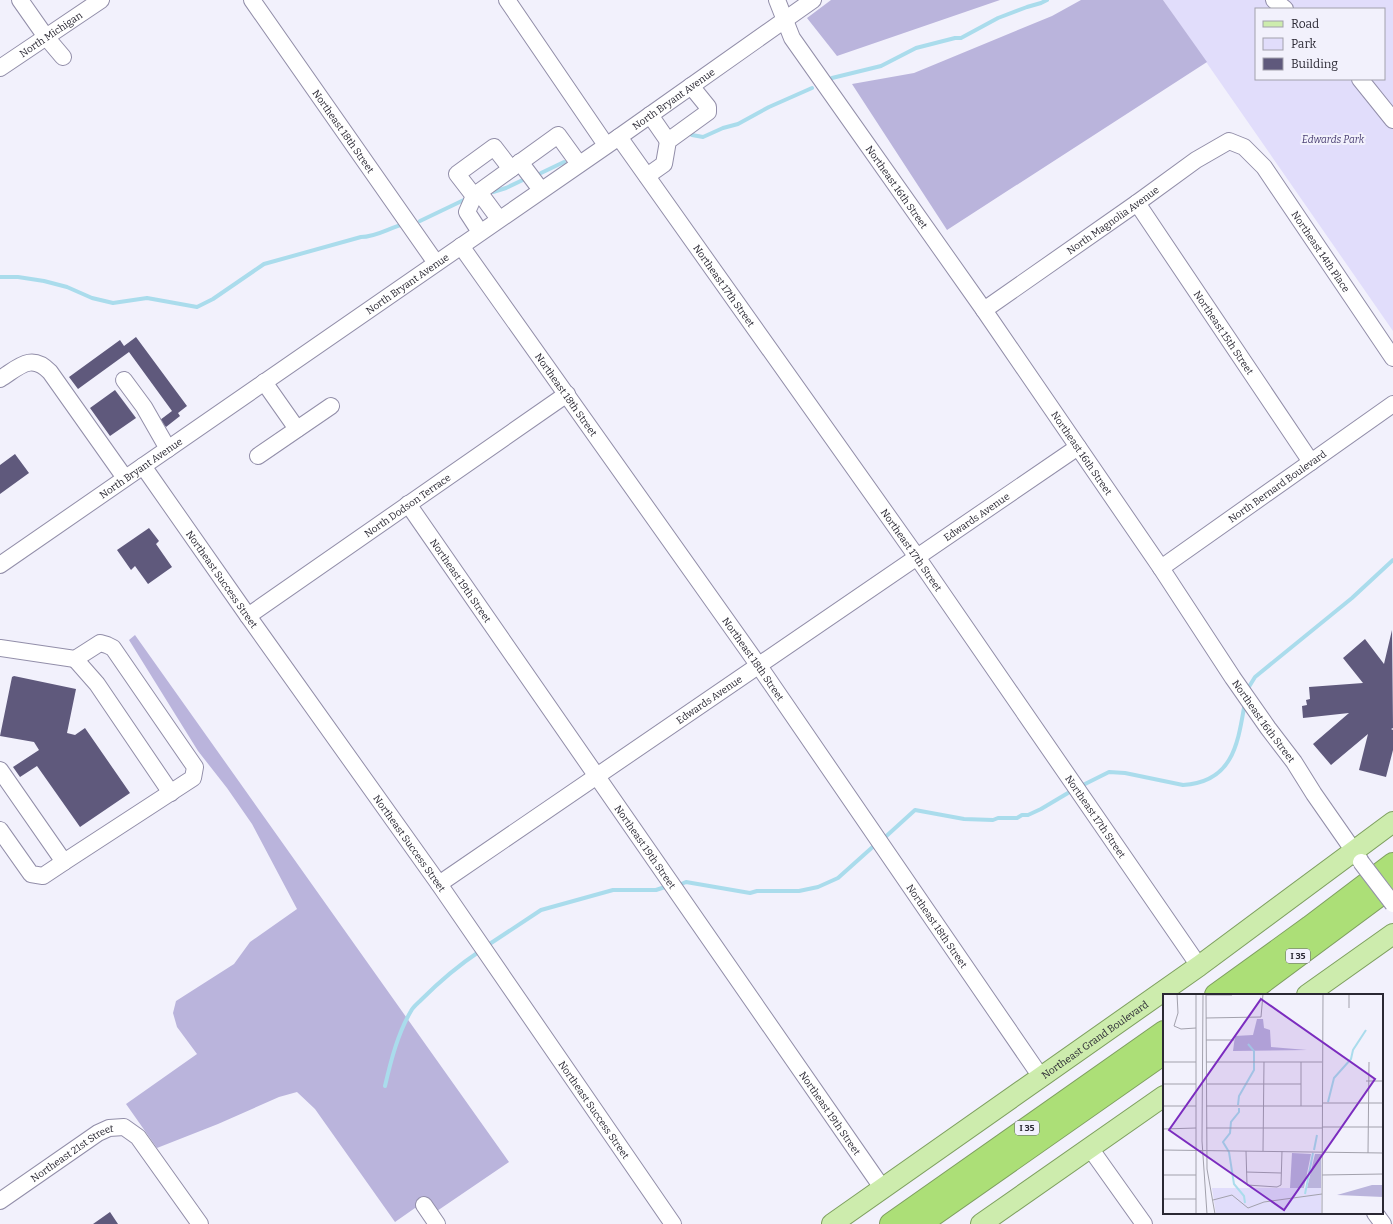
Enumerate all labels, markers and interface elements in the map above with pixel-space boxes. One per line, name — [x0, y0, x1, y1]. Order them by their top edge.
legend — [1255, 8, 1385, 80]
street label: North Michigan — [17, 9, 85, 60]
text: Road — [1291, 17, 1319, 31]
text: Park — [1291, 37, 1317, 51]
text: Building — [1291, 57, 1338, 71]
street label: North Bryant Avenue — [630, 66, 717, 133]
street label: Northeast 18th Street — [310, 88, 376, 176]
park label: Edwards Park — [1302, 134, 1365, 146]
street label: Northeast 16th Street — [863, 143, 930, 232]
street label: North Magnolia Avenue — [1065, 184, 1162, 257]
street label: Northeast 14th Place — [1289, 209, 1352, 295]
street label: Northeast 17th Street — [690, 243, 757, 330]
street label: North Bryant Avenue — [364, 251, 452, 317]
street label: Northeast 15th Street — [1191, 289, 1256, 378]
street label: Northeast 18th Street — [532, 351, 599, 439]
street label: Northeast 16th Street — [1048, 409, 1114, 498]
street label: North Bryant Avenue — [97, 436, 185, 501]
street label: North Bernard Boulevard — [1226, 448, 1329, 525]
street label: North Dodson Terrace — [362, 472, 453, 540]
street label: Edwards Avenue — [942, 491, 1012, 544]
street label: Northeast 17th Street — [878, 507, 944, 594]
street label: Northeast Success Street — [183, 529, 260, 631]
street label: Northeast 19th Street — [427, 537, 494, 625]
street label: Northeast 18th Street — [719, 615, 786, 704]
street label: Edwards Avenue — [674, 673, 745, 727]
street label: Northeast 16th Street — [1229, 678, 1297, 765]
street label: Northeast 17th Street — [1062, 773, 1128, 861]
street label: Northeast Success Street — [370, 793, 448, 895]
street label: Northeast 19th Street — [612, 803, 678, 892]
street label: Northeast 18th Street — [903, 882, 970, 971]
road number: I 35 — [1286, 949, 1310, 963]
inset map — [1163, 994, 1383, 1214]
street label: Northeast Grand Boulevard — [1040, 999, 1151, 1082]
street label: Northeast Success Street — [555, 1059, 632, 1162]
street label: Northeast 19th Street — [796, 1069, 863, 1158]
road number: I 35 — [1015, 1121, 1039, 1135]
street label: Northeast 21st Street — [29, 1123, 114, 1185]

